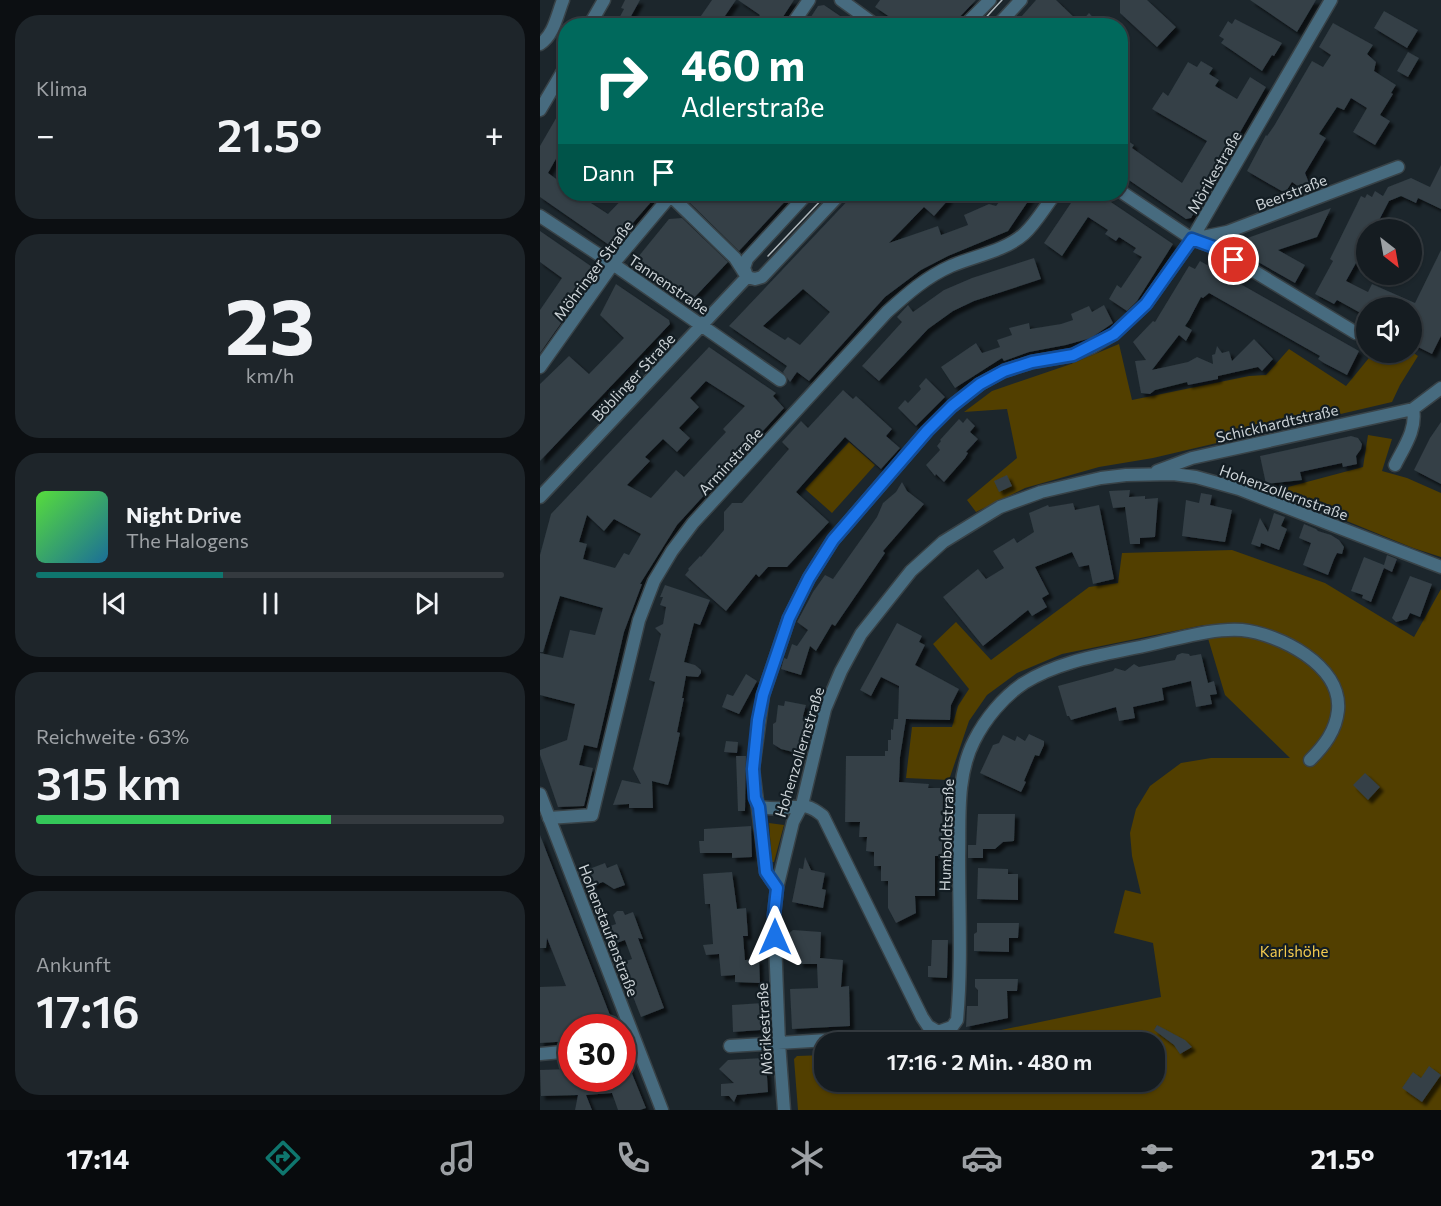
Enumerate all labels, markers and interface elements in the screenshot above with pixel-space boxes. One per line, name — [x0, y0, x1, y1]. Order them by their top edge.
text: 460 m — [681, 38, 805, 90]
icon: right — [582, 42, 660, 120]
text: Klima — [36, 76, 88, 100]
text: Adlerstraße — [681, 90, 825, 123]
text: 21.5° — [217, 106, 322, 161]
text: − — [36, 113, 55, 154]
text: + — [485, 113, 504, 154]
street label: Mörikestraße — [1183, 127, 1245, 217]
icon: arrive — [647, 156, 680, 189]
text: Dann — [582, 159, 635, 186]
street label: Beerstraße — [1253, 170, 1329, 214]
street label: Möhringer Straße — [550, 216, 637, 324]
north arrow — [1356, 219, 1422, 285]
map controls — [1356, 219, 1422, 363]
pin — [1208, 234, 1259, 285]
icon: arrive — [1217, 243, 1250, 276]
street label: Tannenstraße — [625, 250, 713, 318]
text: 23 — [225, 276, 315, 371]
button: sound — [1356, 297, 1422, 363]
street label: Böblinger Straße — [588, 329, 679, 425]
text: km/h — [246, 363, 294, 387]
street label: Schickhardtstraße — [1214, 400, 1340, 446]
street label: Arminstraße — [694, 424, 766, 498]
street label: Hohenzollernstraße — [1217, 460, 1351, 524]
text: Night Drive — [126, 501, 241, 528]
text: The Halogens — [126, 528, 249, 552]
icon: previous — [98, 587, 131, 620]
icon: pause — [254, 587, 287, 620]
icon: next — [410, 587, 443, 620]
street label: Hohenzollernstraße — [771, 685, 827, 819]
text: Reichweite · 63% — [36, 724, 189, 748]
text: 315 km — [36, 754, 181, 809]
street label: Humboldtstraße — [935, 778, 957, 892]
street label: Hohenstaufenstraße — [575, 861, 643, 999]
position arrow — [743, 905, 807, 969]
park label: Karlshöhe — [1260, 942, 1328, 960]
text: Ankunft — [36, 952, 111, 976]
text: 17:16 — [36, 982, 140, 1037]
street label: Mörikestraße — [753, 982, 775, 1076]
speed limit sign: 30 — [558, 1014, 636, 1092]
text: 17:16 · 2 Min. · 480 m — [887, 1048, 1092, 1075]
icon: directions — [262, 1137, 304, 1179]
icon: music — [437, 1137, 479, 1179]
icon: phone — [612, 1137, 654, 1179]
icon: climate — [786, 1137, 828, 1179]
icon: car — [961, 1137, 1003, 1179]
icon: filters — [1136, 1137, 1178, 1179]
text: 17:14 — [66, 1142, 129, 1175]
text: 21.5° — [1310, 1142, 1375, 1175]

